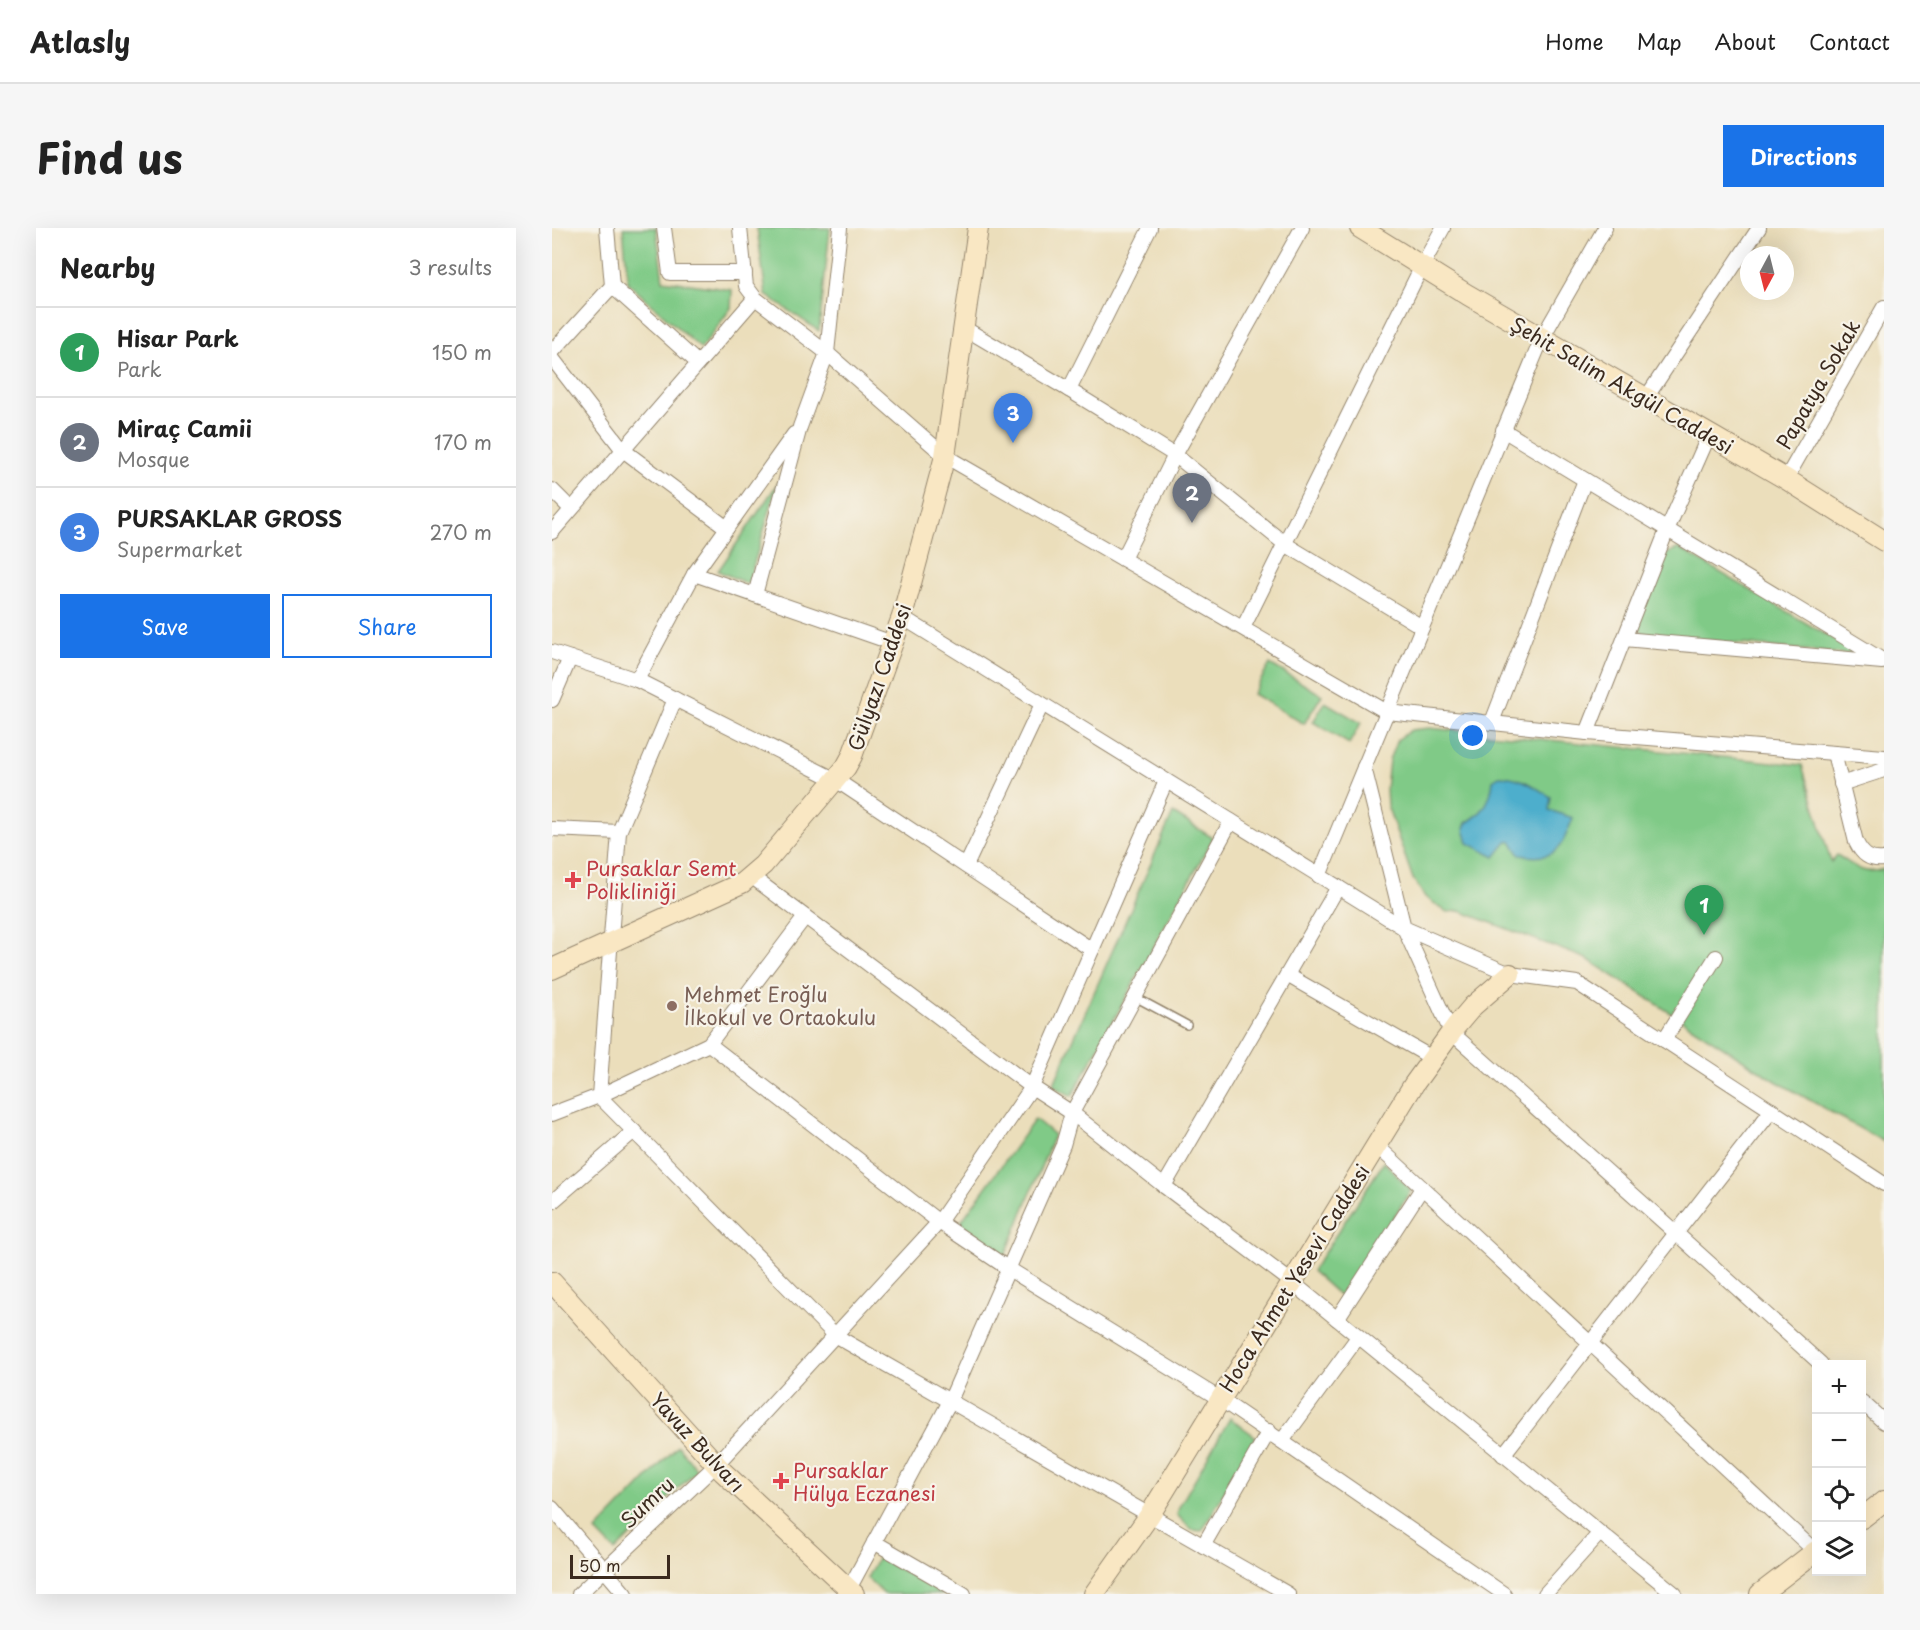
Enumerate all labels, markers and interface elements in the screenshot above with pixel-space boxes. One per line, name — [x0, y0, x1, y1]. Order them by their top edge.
text: Atlasly — [30, 20, 130, 63]
text: Home — [1545, 25, 1604, 57]
text: Map — [1637, 25, 1682, 57]
text: About — [1715, 25, 1776, 57]
text: Contact — [1809, 25, 1890, 57]
text: Find us — [36, 125, 183, 188]
button: Directions — [1723, 125, 1884, 187]
north arrow — [1740, 246, 1794, 300]
text: Nearby — [60, 248, 155, 287]
text: 3 results — [409, 252, 492, 282]
street label: Şehit Salim Akgül Caddesi — [1505, 309, 1739, 461]
street label: Papatya Sokak — [1769, 314, 1867, 454]
text: Hisar Park — [117, 321, 239, 354]
text: 1 — [75, 337, 84, 367]
text: 150 m — [432, 337, 492, 367]
text: Park — [117, 354, 162, 384]
pin: 3 — [994, 394, 1032, 443]
text: Miraç Camii — [117, 411, 252, 444]
text: 2 — [72, 427, 87, 457]
text: 170 m — [434, 427, 492, 457]
text: Mosque — [117, 444, 190, 474]
pin: 2 — [1172, 474, 1212, 523]
text: PURSAKLAR GROSS — [117, 501, 342, 534]
text: 3 — [73, 517, 86, 547]
text: 270 m — [429, 517, 492, 547]
text: Supermarket — [117, 534, 243, 564]
button: Save — [60, 594, 270, 658]
button: Share — [282, 594, 492, 658]
street label: Gülyazı Caddesi — [840, 599, 918, 755]
your location — [1458, 721, 1487, 750]
place label: Pursaklar Semt Polikliniği — [586, 853, 737, 906]
marker: Pursaklar Semt Polikliniği — [564, 871, 582, 889]
pin: 1 — [1684, 886, 1724, 935]
place label: Mehmet Eroğlu İlkokul ve Ortaokulu — [684, 979, 876, 1032]
marker: Mehmet Eroğlu İlkokul ve Ortaokulu — [665, 999, 679, 1013]
street label: Hoca Ahmet Yesevi Caddesi — [1211, 1158, 1377, 1398]
map controls — [1812, 1360, 1866, 1576]
button: + — [1812, 1360, 1866, 1414]
street label: Yavuz Bulvarı — [644, 1385, 752, 1499]
button: − — [1812, 1414, 1866, 1468]
place label: Pursaklar Hülya Eczanesi — [793, 1455, 936, 1508]
button: locate — [1812, 1468, 1866, 1522]
street label: Sumru — [613, 1469, 681, 1535]
marker: Pursaklar Hülya Eczanesi — [774, 1474, 788, 1488]
button: layers — [1812, 1522, 1866, 1576]
scale bar — [570, 1552, 670, 1580]
text: 50 m — [579, 1553, 620, 1577]

